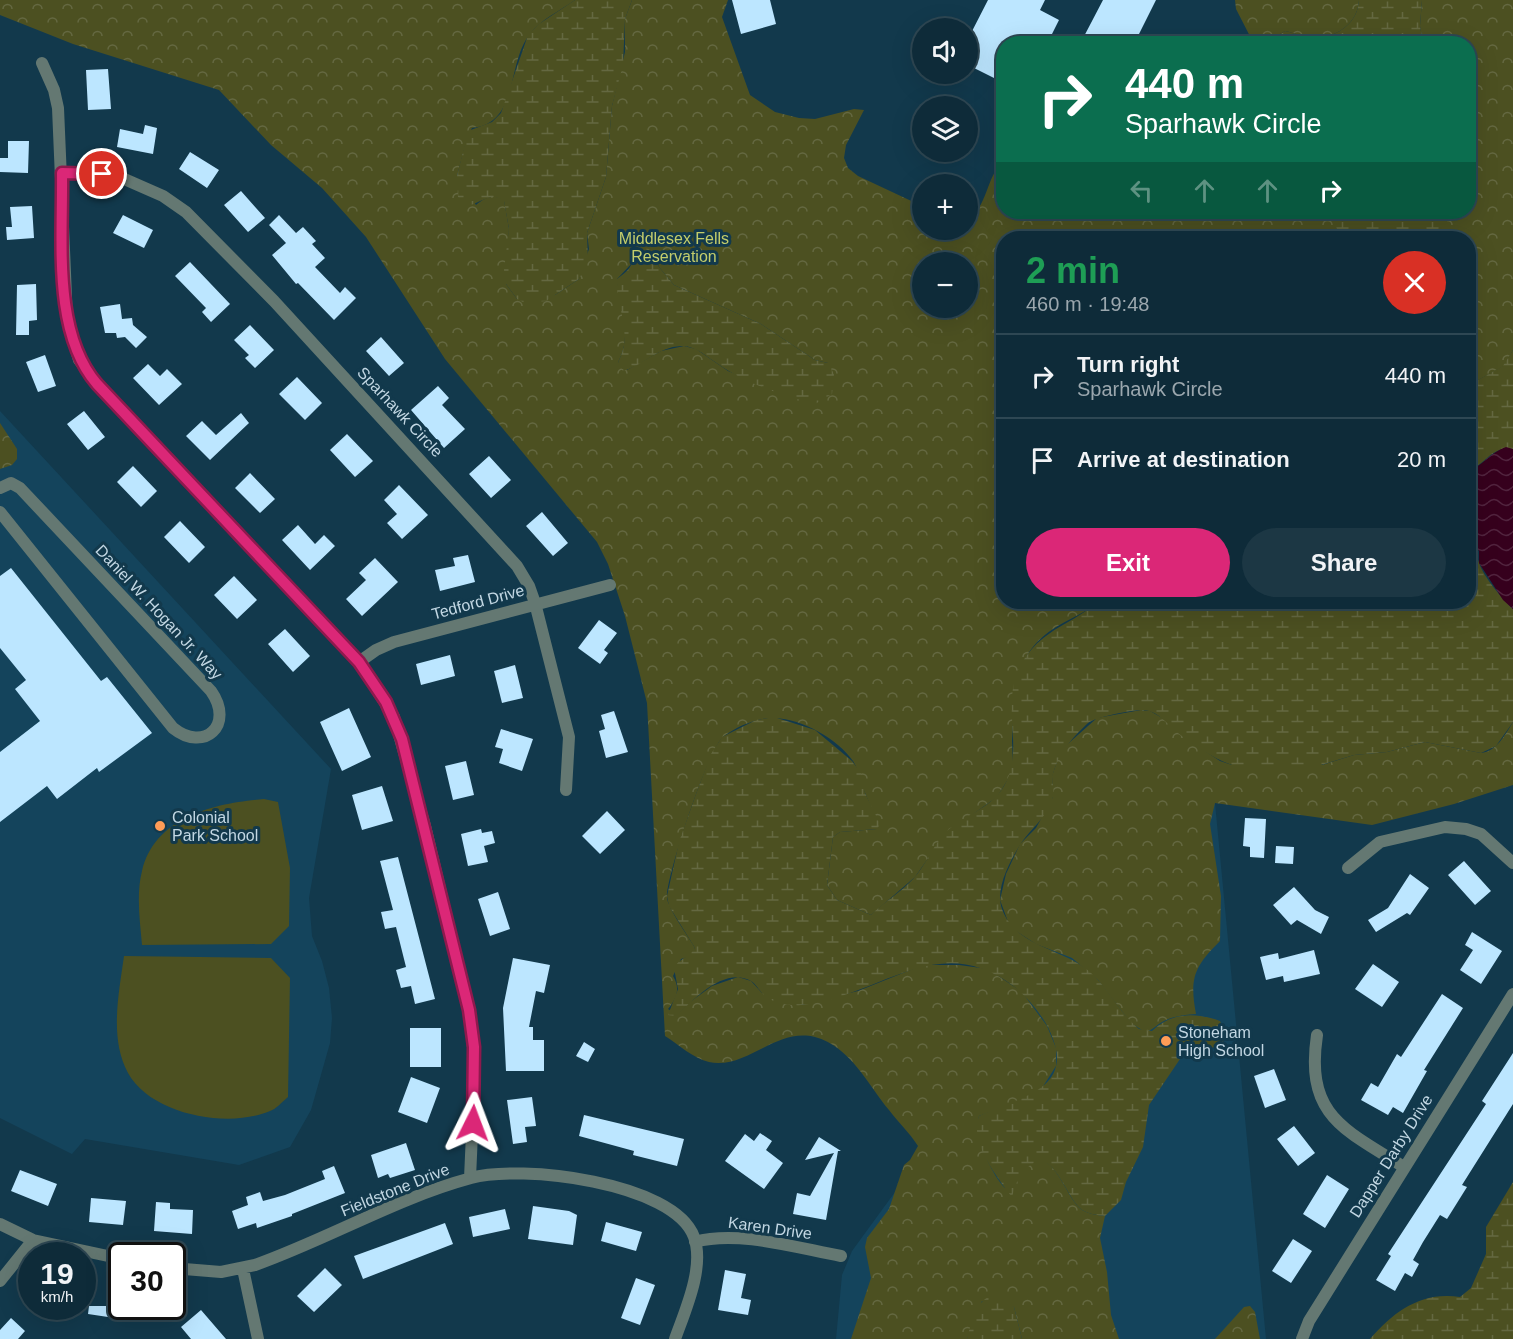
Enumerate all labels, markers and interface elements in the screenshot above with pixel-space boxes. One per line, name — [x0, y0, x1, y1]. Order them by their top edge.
map controls — [912, 18, 978, 318]
button: sound — [912, 18, 978, 84]
icon: right — [1026, 60, 1104, 138]
text: 440 m — [1125, 60, 1244, 107]
button: layers — [912, 96, 978, 162]
text: Sparhawk Circle — [1125, 109, 1322, 139]
pin — [76, 148, 127, 199]
icon: arrive — [85, 157, 118, 190]
button: + — [912, 174, 978, 240]
icon: left — [1125, 174, 1158, 207]
icon: ahead — [1188, 174, 1221, 207]
icon: ahead — [1251, 174, 1284, 207]
icon: right — [1314, 174, 1347, 207]
park label: Middlesex Fells Reservation — [619, 230, 729, 265]
text: 2 min — [1026, 250, 1120, 291]
button: close — [1383, 251, 1446, 314]
button: − — [912, 252, 978, 318]
text: 460 m · 19:48 — [1026, 293, 1149, 315]
text: Turn right — [1077, 352, 1179, 377]
icon: right — [1026, 360, 1059, 393]
text: 440 m — [1385, 363, 1446, 388]
street label: Sparhawk Circle — [354, 364, 446, 460]
text: Sparhawk Circle — [1077, 378, 1223, 400]
icon: arrive — [1026, 444, 1059, 477]
text: Arrive at destination — [1077, 447, 1290, 472]
text: 20 m — [1397, 447, 1446, 472]
button: Exit — [1026, 528, 1230, 597]
button: Share — [1242, 528, 1446, 597]
street label: Daniel W. Hogan Jr. Way — [92, 541, 226, 683]
street label: Tedford Drive — [430, 581, 526, 623]
place label: Colonial Park School — [172, 809, 258, 844]
marker: Colonial Park School — [153, 819, 167, 833]
place label: Stoneham High School — [1178, 1024, 1264, 1059]
marker: Stoneham High School — [1159, 1034, 1173, 1048]
position arrow — [441, 1091, 505, 1155]
street label: Dapper Darby Drive — [1346, 1091, 1436, 1220]
street label: Fieldstone Drive — [338, 1160, 452, 1220]
street label: Karen Drive — [727, 1214, 813, 1242]
speed limit sign: 30 — [108, 1242, 186, 1320]
text: 19 — [40, 1257, 74, 1290]
text: km/h — [41, 1288, 73, 1305]

